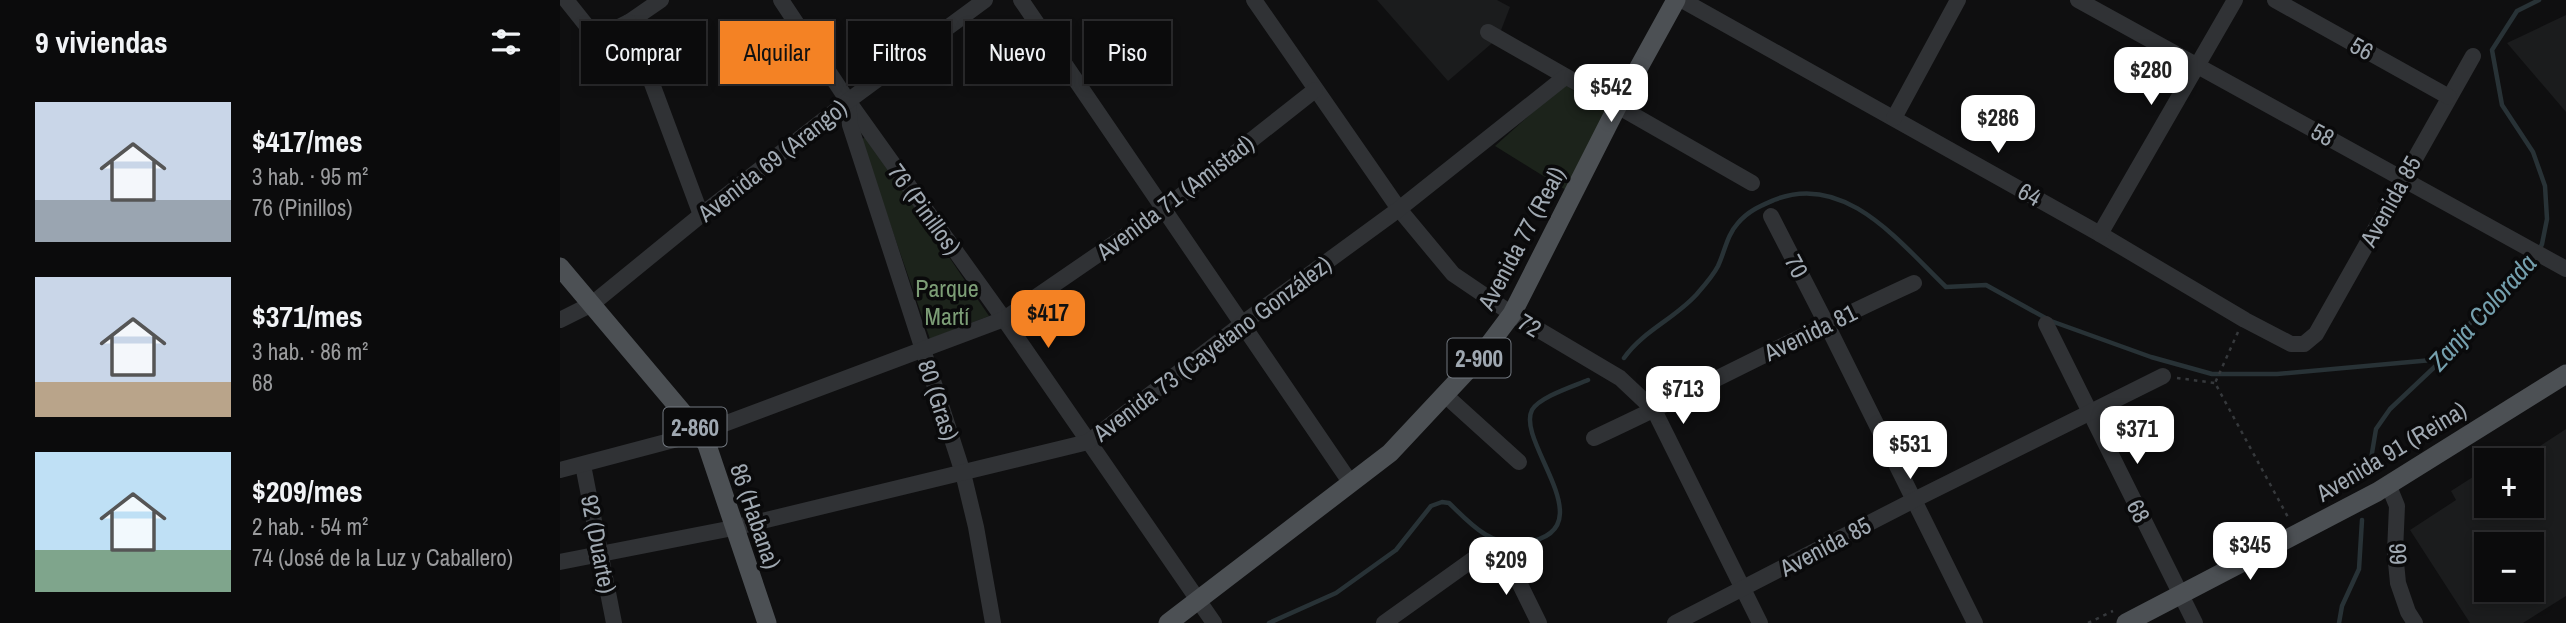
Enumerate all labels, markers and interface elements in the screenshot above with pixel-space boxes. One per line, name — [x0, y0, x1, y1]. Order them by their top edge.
chip: Comprar — [581, 21, 706, 84]
chip: Alquilar — [720, 21, 834, 84]
chip: Filtros — [848, 21, 951, 84]
chip: Nuevo — [965, 21, 1070, 84]
chip: Piso — [1084, 21, 1171, 84]
text: 9 viviendas — [35, 22, 168, 62]
icon: filters — [487, 23, 525, 61]
street label: 56 — [2345, 29, 2379, 67]
pin: $280 — [2110, 48, 2192, 107]
text: $280 — [2130, 54, 2172, 85]
pin: $542 — [1570, 64, 1652, 124]
text: $542 — [1590, 71, 1632, 102]
street label: Avenida 69 (Arango) — [690, 92, 853, 229]
pin: $286 — [1957, 96, 2039, 155]
text: $286 — [1977, 102, 2019, 133]
street label: 58 — [2306, 115, 2340, 153]
text: $417/mes — [252, 121, 363, 161]
street label: Avenida 71 (Amistad) — [1089, 127, 1261, 268]
icon: home — [91, 130, 175, 214]
street label: Avenida 85 — [2351, 150, 2428, 253]
street label: 76 (Pinillos) — [881, 157, 969, 261]
text: 3 hab. · 95 m² — [252, 161, 368, 192]
street label: Avenida 77 (Real) — [1469, 161, 1572, 316]
street label: 64 — [2013, 175, 2047, 213]
text: 76 (Pinillos) — [252, 192, 353, 223]
water label: Zanja Colorada — [2420, 246, 2544, 379]
street label: Avenida 73 (Cayetano González) — [1086, 248, 1338, 449]
street label: 70 — [1778, 249, 1816, 283]
park label: Parque Martí — [915, 272, 979, 332]
pin: $417 — [1007, 290, 1089, 350]
text: $371/mes — [252, 296, 363, 336]
street label: Avenida 81 — [1757, 296, 1862, 369]
text: $417 — [1027, 297, 1069, 328]
icon: home — [91, 305, 175, 389]
street label: 72 — [1512, 306, 1548, 344]
text: 3 hab. · 86 m² — [252, 336, 368, 367]
road number: 2-900 — [1448, 338, 1510, 378]
street label: 80 (Gras) — [911, 356, 967, 444]
pin: $713 — [1642, 366, 1724, 426]
text: 68 — [252, 367, 273, 398]
text: $713 — [1662, 373, 1704, 404]
street label: Avenida 91 (Reina) — [2309, 393, 2472, 509]
pin: $371 — [2096, 406, 2178, 466]
road number: 2-860 — [664, 408, 726, 446]
text: $371 — [2116, 413, 2158, 444]
pin: $531 — [1869, 421, 1951, 481]
text: $531 — [1889, 428, 1931, 459]
map controls — [2474, 448, 2544, 602]
button: + — [2474, 448, 2544, 518]
street label: 86 (Habana) — [723, 459, 789, 573]
text: $209/mes — [252, 471, 363, 511]
icon: home — [91, 480, 175, 564]
street label: 92 (Duarte) — [574, 492, 624, 596]
street label: 68 — [2120, 494, 2158, 528]
street label: Avenida 85 — [1773, 509, 1876, 584]
text: 2 hab. · 54 m² — [252, 511, 368, 542]
pin: $345 — [2209, 522, 2291, 582]
text: $345 — [2229, 529, 2271, 560]
button: − — [2474, 532, 2544, 602]
pin: $209 — [1465, 538, 1547, 597]
text: 74 (José de la Luz y Caballero) — [252, 542, 513, 573]
street label: 66 — [2381, 543, 2413, 565]
text: $209 — [1485, 544, 1527, 575]

